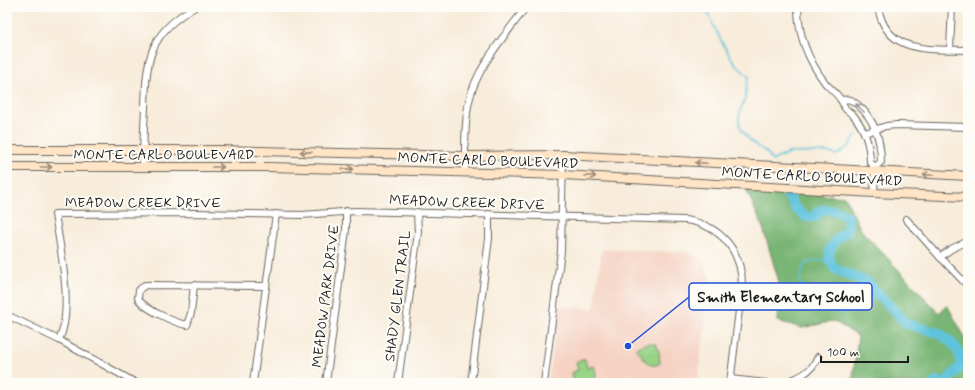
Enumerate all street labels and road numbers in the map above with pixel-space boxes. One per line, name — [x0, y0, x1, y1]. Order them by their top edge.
street label: MONTE CARLO BOULEVARD — [74, 146, 254, 164]
street label: MONTE CARLO BOULEVARD — [397, 149, 579, 173]
street label: MONTE CARLO BOULEVARD — [721, 163, 903, 191]
street label: MEADOW CREEK DRIVE — [389, 191, 545, 215]
street label: MEADOW CREEK DRIVE — [65, 194, 221, 212]
street label: MEADOW PARK DRIVE — [308, 224, 344, 369]
street label: SHADY GLEN TRAIL — [381, 229, 415, 363]

